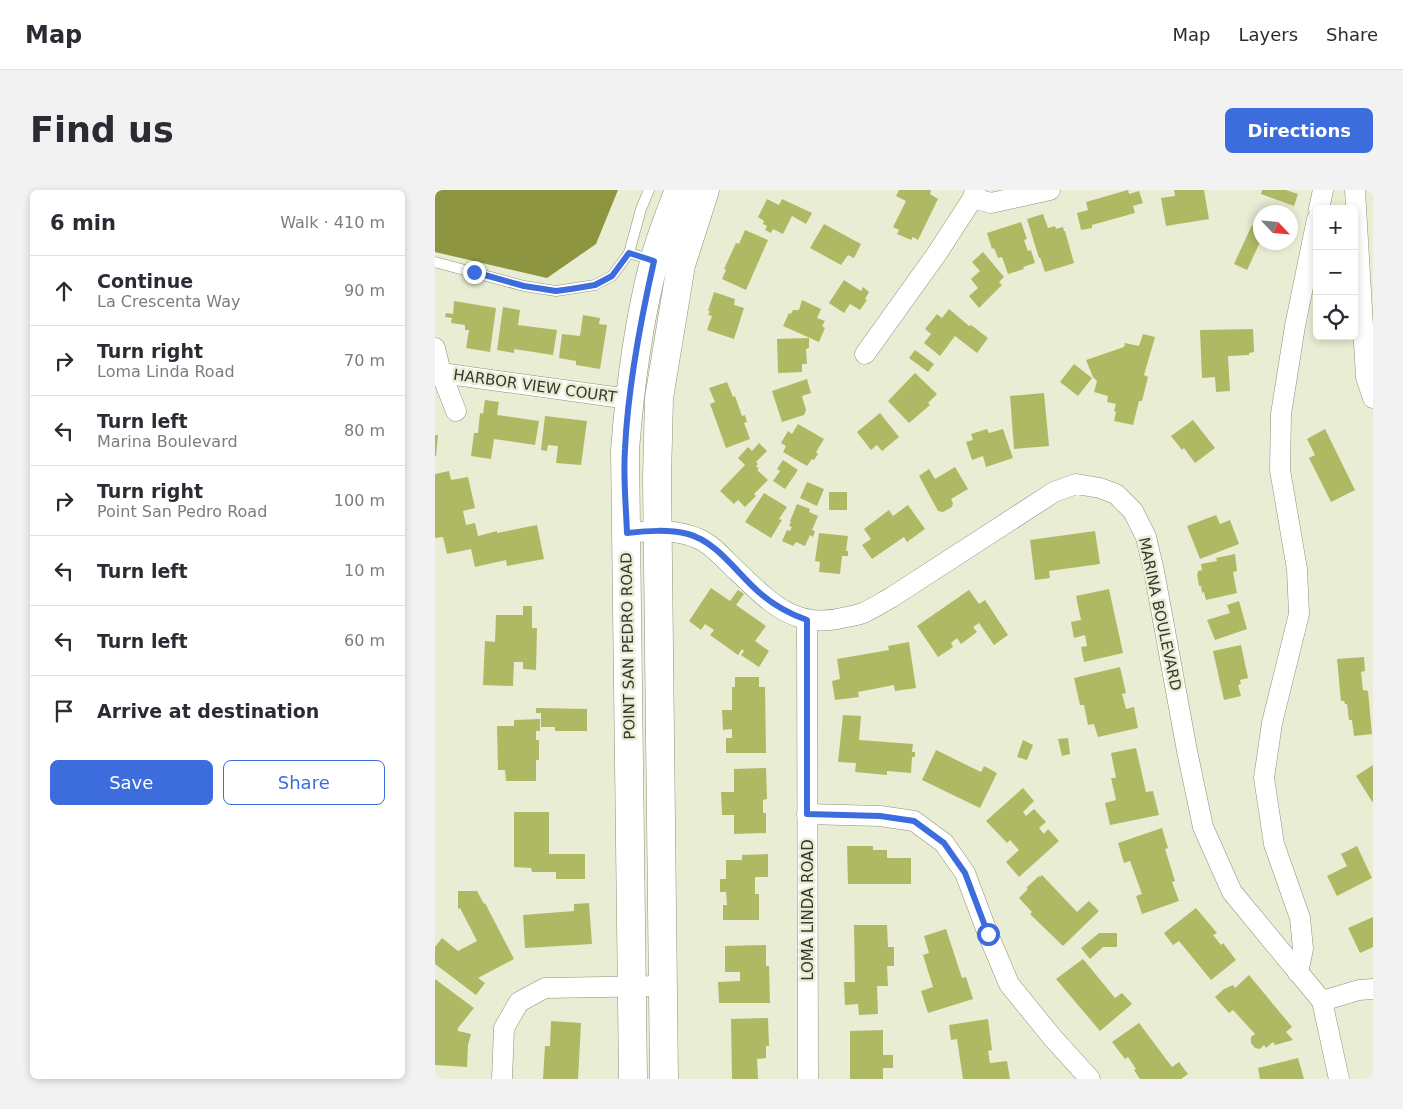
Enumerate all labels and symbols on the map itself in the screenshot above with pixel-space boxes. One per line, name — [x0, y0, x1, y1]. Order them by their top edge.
north arrow — [1253, 205, 1298, 250]
route end — [463, 261, 486, 284]
street label: HARBOR VIEW COURT — [452, 366, 619, 406]
street label: MARINA BOULEVARD — [1135, 536, 1185, 692]
street label: POINT SAN PEDRO ROAD — [617, 552, 639, 740]
street label: LOMA LINDA ROAD — [799, 839, 817, 981]
route start — [977, 923, 1000, 946]

